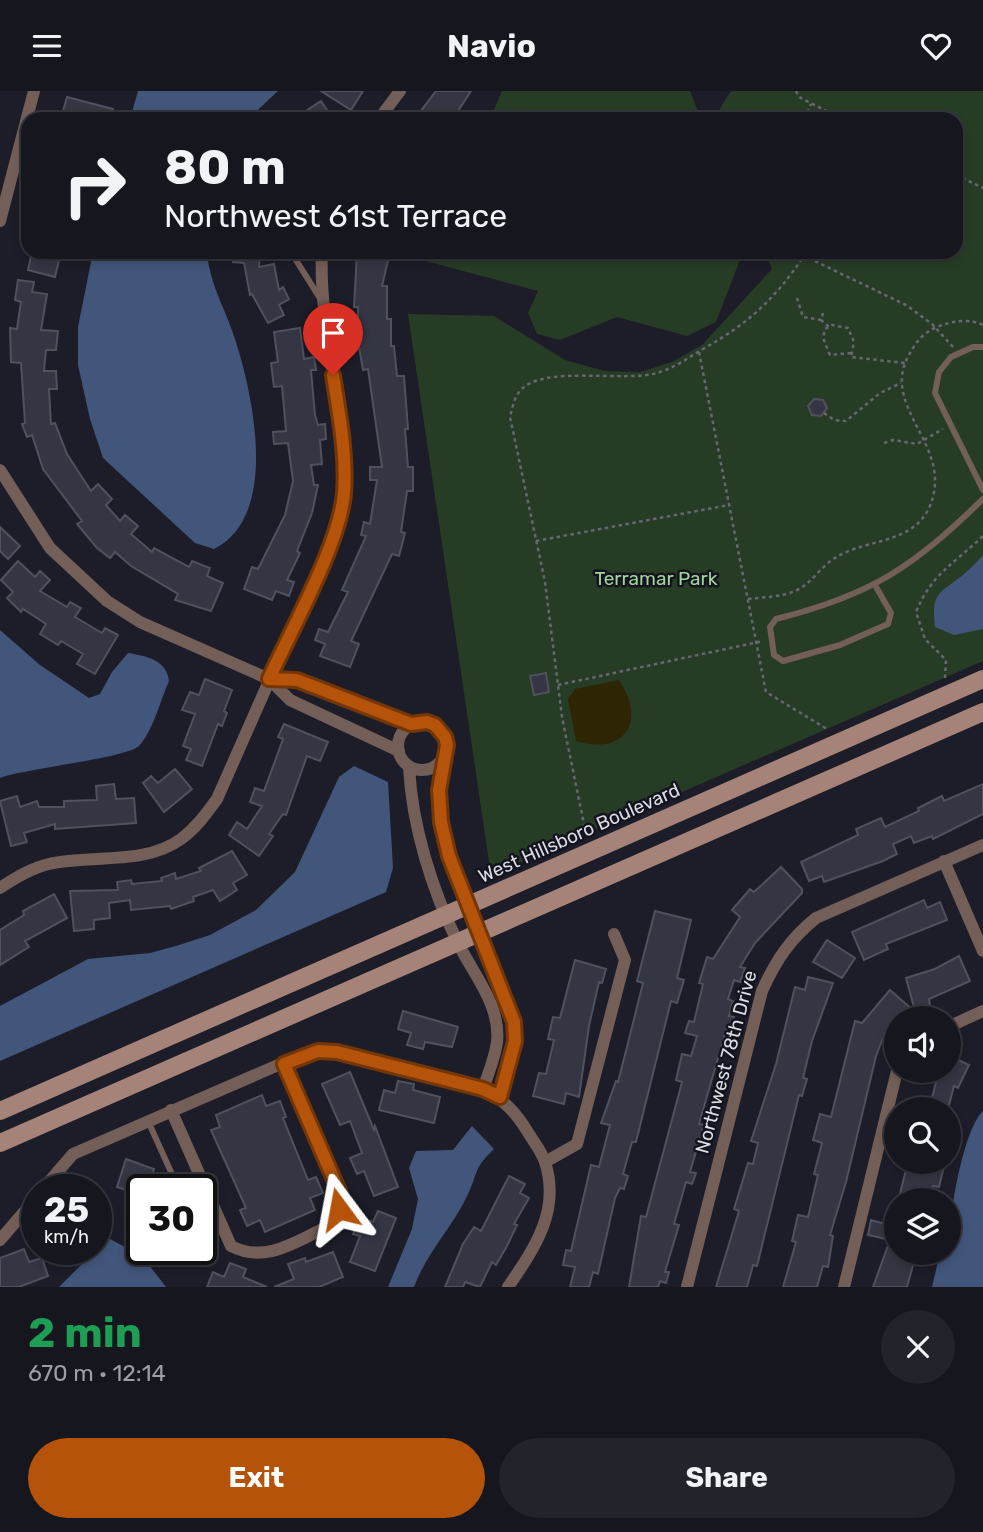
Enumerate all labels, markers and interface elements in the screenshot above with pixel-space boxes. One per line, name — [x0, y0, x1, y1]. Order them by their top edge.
icon: menu — [28, 27, 66, 65]
text: Navio — [447, 27, 536, 65]
icon: heart — [917, 27, 955, 65]
text: 80 m — [164, 138, 286, 196]
icon: right — [49, 140, 140, 231]
text: Northwest 61st Terrace — [164, 197, 507, 235]
pin — [303, 303, 363, 375]
icon: arrive — [314, 314, 352, 352]
park label: Terramar Park — [595, 567, 718, 590]
street label: West Hillsboro Boulevard — [475, 778, 683, 888]
street label: Northwest 78th Drive — [690, 968, 762, 1156]
map controls — [884, 1006, 961, 1265]
button: sound — [884, 1006, 961, 1083]
button: search — [884, 1097, 961, 1174]
position arrow — [302, 1172, 376, 1246]
speed limit sign: 30 — [126, 1174, 217, 1265]
button: layers — [884, 1188, 961, 1265]
text: 25 — [44, 1189, 89, 1231]
text: km/h — [44, 1226, 89, 1248]
text: 2 min — [28, 1308, 142, 1358]
button: close — [881, 1310, 955, 1384]
text: 670 m · 12:14 — [28, 1359, 166, 1387]
button: Exit — [28, 1438, 485, 1518]
button: Share — [499, 1438, 955, 1518]

